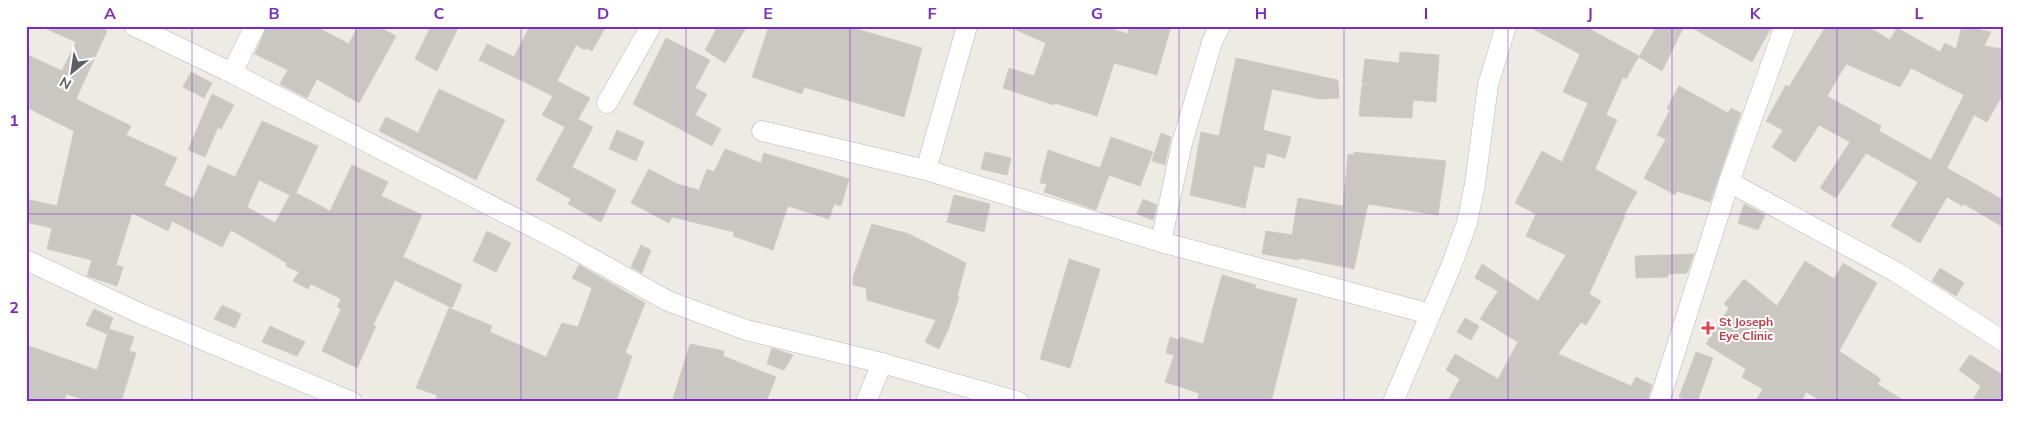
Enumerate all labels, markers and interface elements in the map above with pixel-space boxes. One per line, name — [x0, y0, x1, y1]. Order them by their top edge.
text: A — [104, 3, 116, 23]
text: B — [268, 3, 280, 23]
text: C — [434, 3, 445, 23]
text: D — [597, 3, 609, 23]
text: E — [763, 3, 773, 23]
text: F — [927, 3, 937, 23]
text: G — [1091, 3, 1103, 23]
text: H — [1255, 3, 1267, 23]
text: I — [1424, 3, 1428, 23]
text: J — [1587, 3, 1593, 23]
text: K — [1750, 3, 1762, 23]
text: L — [1915, 3, 1924, 23]
north arrow — [48, 48, 98, 98]
text: N — [56, 73, 75, 94]
text: 1 — [9, 110, 19, 130]
text: 2 — [9, 297, 19, 317]
place label: St Joseph Eye Clinic — [1719, 314, 1773, 343]
marker: St Joseph Eye Clinic — [1701, 321, 1715, 335]

